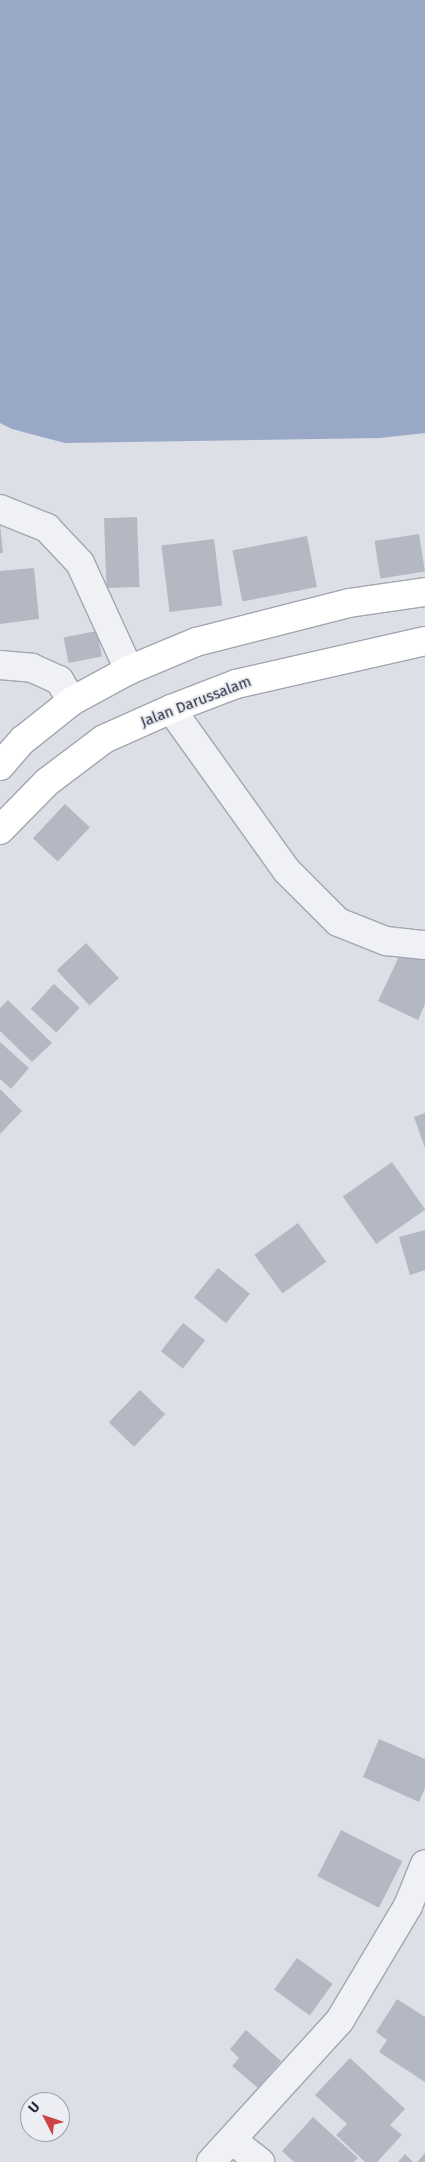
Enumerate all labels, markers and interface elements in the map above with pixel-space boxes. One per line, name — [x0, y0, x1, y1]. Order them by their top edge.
street label: Jalan Darussalam — [138, 673, 254, 731]
north arrow — [20, 2092, 70, 2142]
text: U — [25, 2098, 43, 2117]

